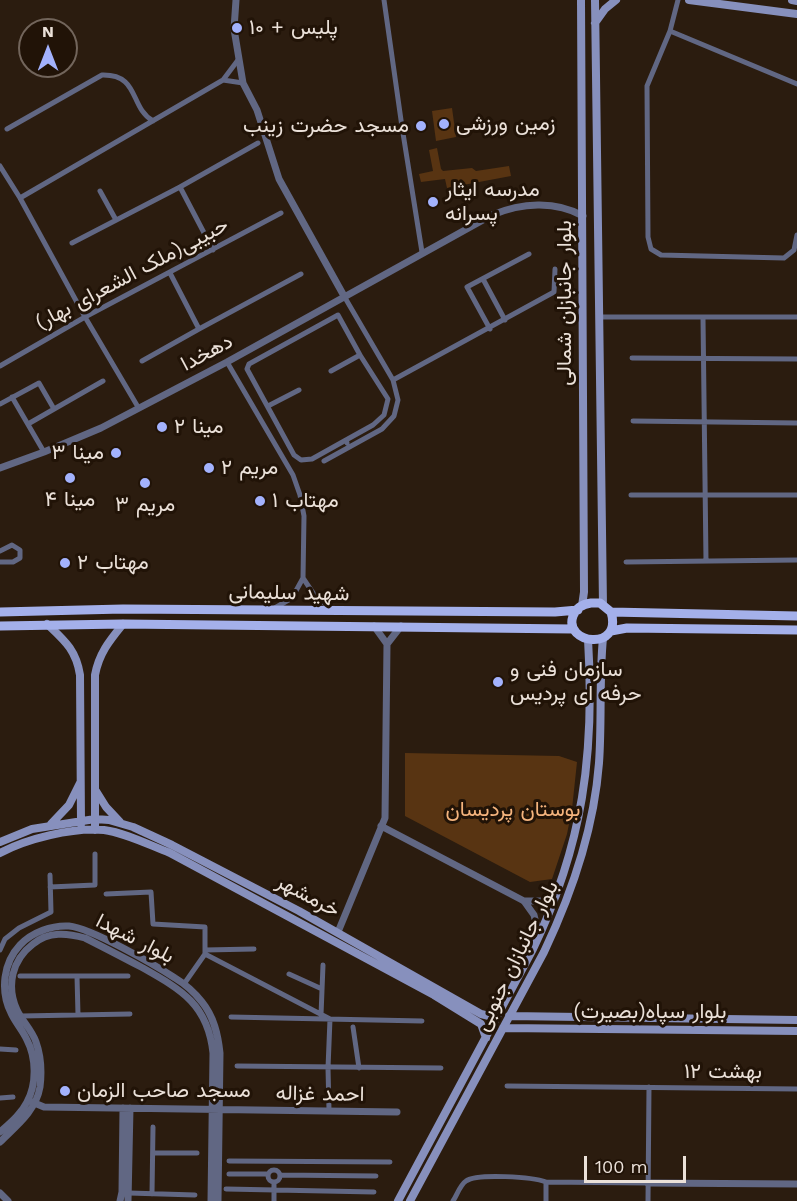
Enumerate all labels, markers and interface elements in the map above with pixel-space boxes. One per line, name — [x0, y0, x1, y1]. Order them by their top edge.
place label: پلیس + ۱۰ — [249, 15, 338, 41]
north arrow — [18, 18, 78, 78]
marker: پلیس + ۱۰ — [230, 21, 244, 35]
text: N — [42, 22, 54, 41]
place label: زمین ورزشی — [456, 111, 555, 137]
place label: مسجد حضرت زینب — [243, 113, 409, 139]
marker: زمین ورزشی — [437, 117, 451, 131]
marker: مسجد حضرت زینب — [414, 119, 428, 133]
place label: مدرسه ایثار پسرانه — [445, 177, 540, 227]
marker: مدرسه ایثار پسرانه — [426, 195, 440, 209]
street label: حبیبی(ملک الشعرای بهار) — [31, 212, 233, 336]
street label: بلوار جانبازان شمالی — [552, 220, 578, 386]
street label: دهخدا — [177, 329, 237, 377]
place label: مینا ۲ — [174, 414, 224, 440]
marker: مینا ۲ — [155, 420, 169, 434]
place label: مینا ۳ — [52, 440, 104, 466]
marker: مینا ۳ — [109, 446, 123, 460]
place label: مریم ۲ — [221, 455, 278, 481]
marker: مریم ۲ — [202, 461, 216, 475]
marker: مینا ۴ — [63, 471, 77, 485]
marker: مریم ۳ — [138, 476, 152, 490]
place label: مینا ۴ — [45, 487, 95, 513]
place label: مهتاب ۱ — [272, 488, 339, 514]
place label: مریم ۳ — [115, 492, 175, 518]
marker: مهتاب ۱ — [253, 494, 267, 508]
place label: مهتاب ۲ — [77, 550, 149, 576]
marker: مهتاب ۲ — [58, 556, 72, 570]
street label: شهید سلیمانی — [228, 579, 350, 607]
place label: سازمان فنی و حرفه ای پردیس — [510, 657, 642, 707]
marker: سازمان فنی و حرفه ای پردیس — [491, 675, 505, 689]
park label: بوستان پردیسان — [446, 797, 580, 823]
street label: خرمشهر — [272, 869, 344, 923]
street label: بلوار جانبازان جنوبی — [470, 877, 564, 1035]
street label: بلوار شهدا — [92, 909, 178, 969]
street label: بلوار سپاه(بصیرت) — [573, 999, 727, 1025]
street label: بهشت ۱۲ — [684, 1059, 762, 1085]
place label: مسجد صاحب الزمان — [77, 1078, 251, 1104]
street label: احمد غزاله — [275, 1081, 365, 1107]
marker: مسجد صاحب الزمان — [58, 1084, 72, 1098]
scale bar — [587, 1144, 689, 1182]
text: 100 m — [595, 1156, 648, 1177]

